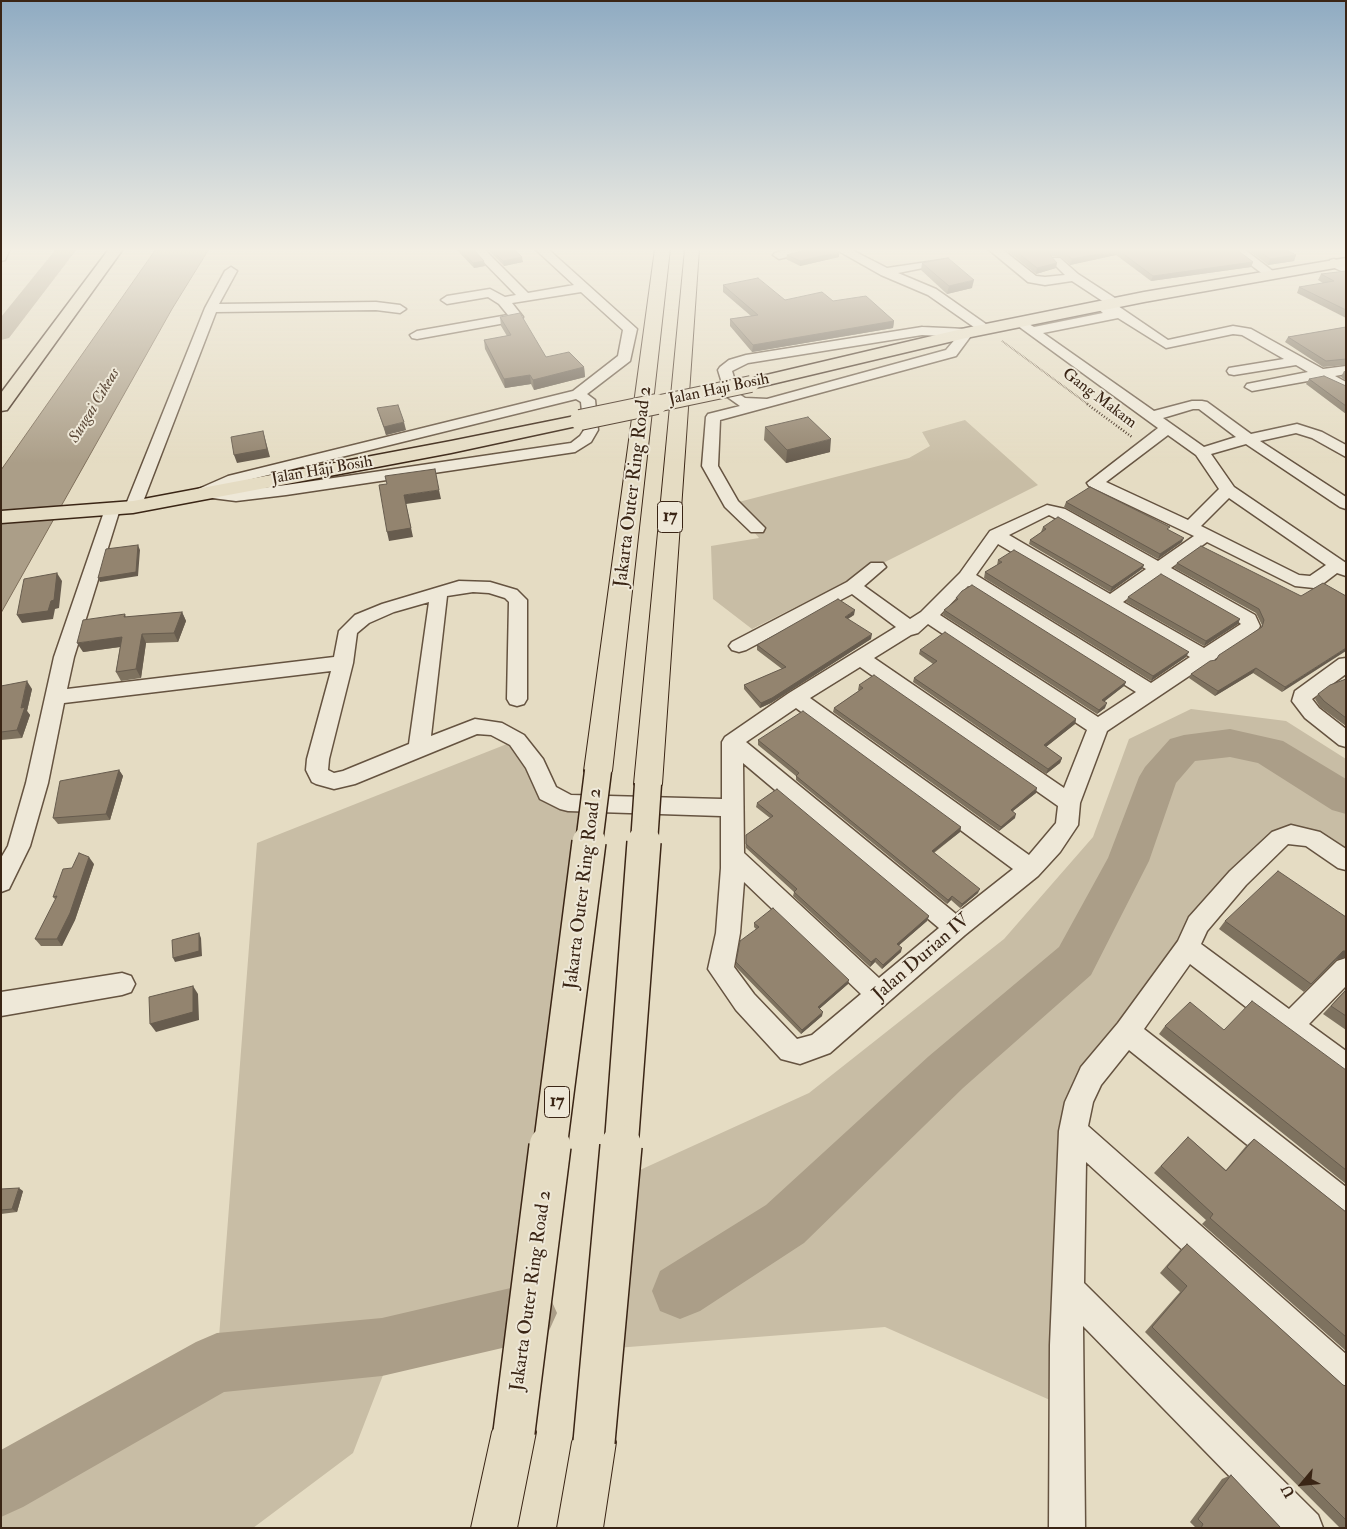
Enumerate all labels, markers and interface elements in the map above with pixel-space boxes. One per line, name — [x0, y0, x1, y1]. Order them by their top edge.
water label: Sungai Cikeas — [65, 365, 125, 447]
street label: Gang Makam — [1058, 365, 1140, 433]
street label: Jalan Haji Bosih — [667, 370, 771, 410]
street label: Jakarta Outer Ring Road 2 — [610, 385, 658, 589]
street label: Jalan Haji Bosih — [270, 453, 374, 489]
road number: 17 — [658, 502, 682, 532]
street label: Jakarta Outer Ring Road 2 — [560, 787, 608, 991]
street label: Jalan Durian IV — [869, 909, 975, 1007]
road number: 17 — [544, 1086, 570, 1118]
street label: Jakarta Outer Ring Road 2 — [507, 1189, 557, 1393]
north arrow — [1277, 1459, 1327, 1509]
text: U — [1278, 1482, 1299, 1500]

